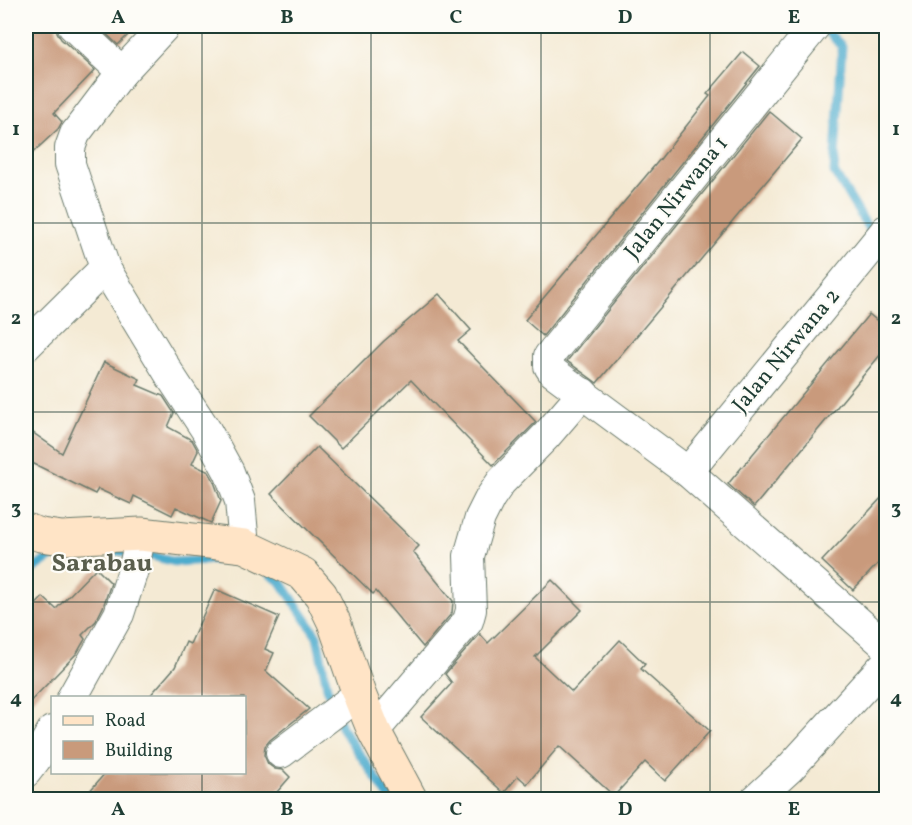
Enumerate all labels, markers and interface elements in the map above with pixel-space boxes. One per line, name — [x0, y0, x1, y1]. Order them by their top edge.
text: A — [111, 4, 125, 32]
text: B — [280, 4, 294, 32]
text: C — [450, 4, 463, 32]
text: D — [618, 4, 632, 32]
text: E — [788, 4, 800, 32]
text: 1 — [12, 116, 20, 144]
text: 1 — [892, 116, 900, 144]
street label: Jalan Nirwana 1 — [618, 130, 736, 266]
street label: Jalan Nirwana 2 — [726, 282, 848, 420]
text: 2 — [11, 305, 21, 333]
text: 2 — [891, 305, 901, 333]
text: 3 — [11, 495, 21, 523]
text: 3 — [891, 495, 901, 523]
district label: Sarabau — [52, 546, 153, 582]
text: 4 — [10, 685, 22, 713]
text: 4 — [890, 685, 902, 713]
legend — [51, 696, 246, 774]
text: Road — [105, 709, 146, 734]
text: Building — [105, 739, 173, 764]
text: A — [111, 796, 125, 824]
text: B — [280, 796, 294, 824]
text: C — [450, 796, 463, 824]
text: D — [618, 796, 632, 824]
text: E — [788, 796, 800, 824]

